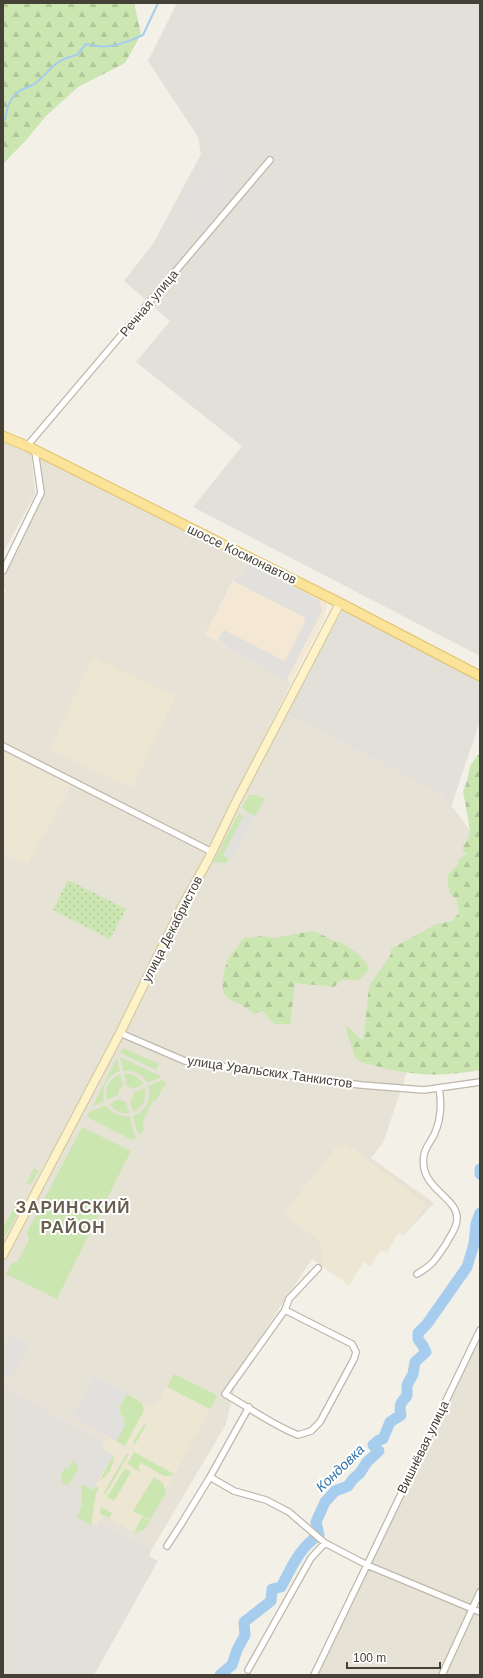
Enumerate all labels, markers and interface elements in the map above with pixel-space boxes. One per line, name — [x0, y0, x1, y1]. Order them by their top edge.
street label: Речная улица — [117, 266, 182, 339]
street label: шоссе Космонавтов — [185, 521, 299, 587]
street label: улица Декабристов — [139, 873, 205, 985]
street label: улица Уральских Танкистов — [186, 1053, 354, 1091]
district label: ЗАРИНСКИЙ РАЙОН — [16, 1198, 130, 1237]
street label: Вишнёвая улица — [394, 1398, 452, 1496]
water label: Кондовка — [313, 1441, 368, 1495]
scale bar — [347, 1644, 440, 1670]
text: 100 m — [353, 1651, 386, 1665]

